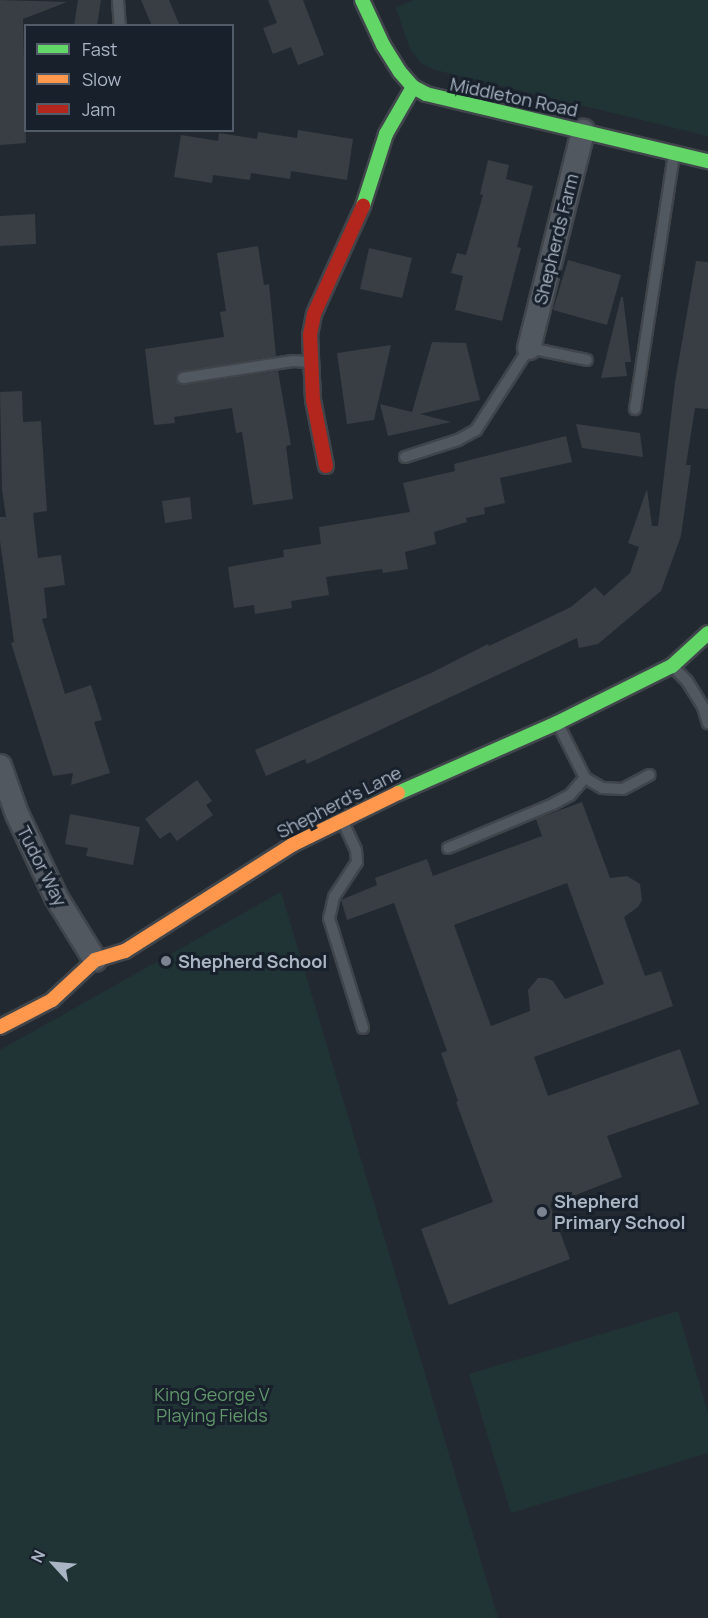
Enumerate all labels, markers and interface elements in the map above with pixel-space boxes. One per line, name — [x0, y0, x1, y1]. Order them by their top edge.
legend — [24, 24, 234, 132]
text: Fast — [82, 37, 117, 61]
text: Slow — [82, 67, 121, 91]
street label: Middleton Road — [448, 73, 580, 121]
text: Jam — [82, 97, 116, 121]
street label: Shepherds Farm — [529, 171, 583, 307]
street label: Shepherd's Lane — [273, 761, 405, 843]
street label: Tudor Way — [13, 822, 71, 910]
place label: Shepherd School — [178, 950, 327, 972]
marker: Shepherd School — [159, 954, 173, 968]
place label: Shepherd Primary School — [554, 1191, 686, 1234]
marker: Shepherd Primary School — [535, 1205, 549, 1219]
park label: King George V Playing Fields — [154, 1384, 270, 1426]
north arrow — [24, 1534, 84, 1594]
text: N — [25, 1546, 50, 1566]

